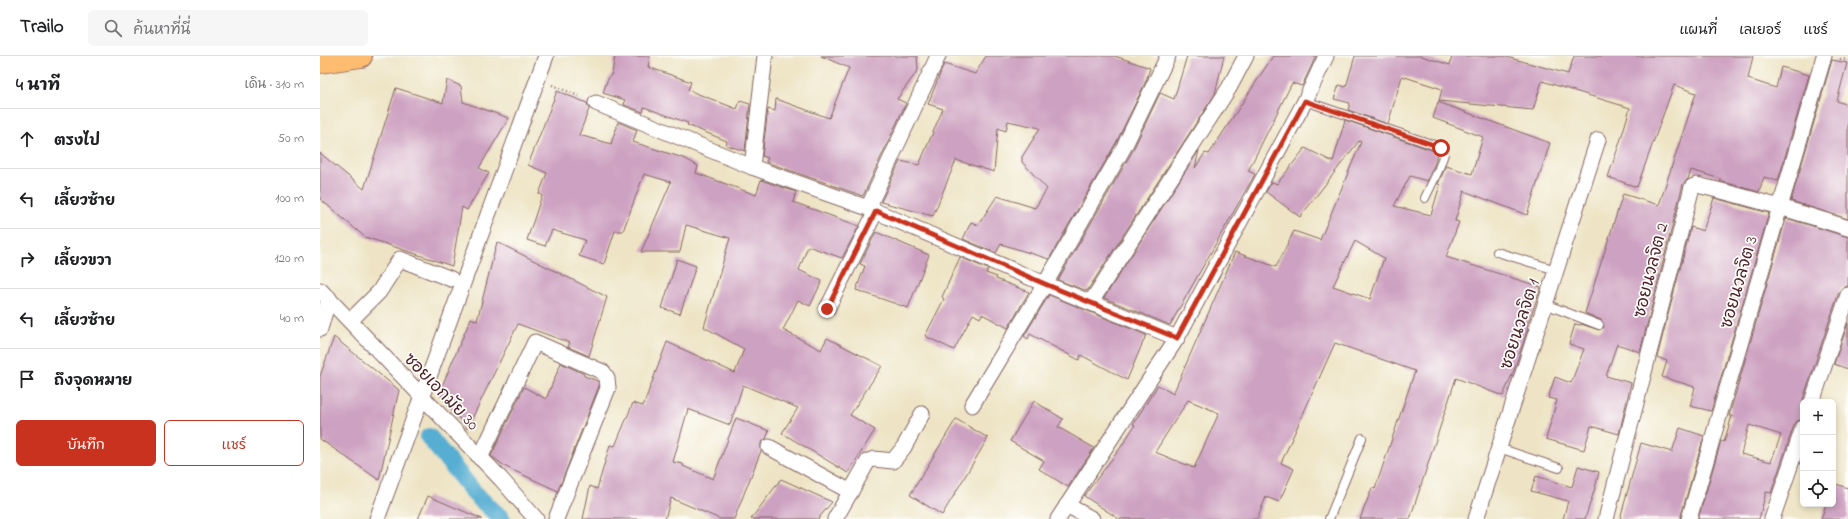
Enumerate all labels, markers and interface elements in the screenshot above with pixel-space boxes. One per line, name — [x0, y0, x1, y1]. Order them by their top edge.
search box — [88, 10, 368, 46]
text: Trailo — [20, 14, 64, 41]
icon: search — [102, 17, 124, 39]
text: ค้นหาที่นี่ — [134, 19, 191, 41]
text: แผนที่ — [1679, 20, 1717, 41]
text: เลเยอร์ — [1739, 20, 1781, 41]
text: แชร์ — [1803, 20, 1828, 41]
text: 4 นาที — [16, 73, 60, 98]
text: เดิน · 310 m — [245, 75, 304, 94]
icon: ahead — [16, 128, 38, 150]
text: 50 m — [278, 129, 304, 148]
text: ตรงไป — [54, 130, 100, 152]
route start — [1432, 139, 1450, 157]
icon: left — [16, 188, 38, 210]
text: 100 m — [275, 189, 304, 208]
text: เลี้ยวซ้าย — [54, 190, 115, 212]
street label: ซอยนวลจิต 2 — [1628, 220, 1675, 320]
street label: ซอยนวลจิต 3 — [1714, 233, 1765, 332]
icon: right — [16, 248, 38, 270]
text: 120 m — [274, 249, 304, 268]
text: เลี้ยวขวา — [54, 250, 112, 272]
street label: ซอยนวลจิต 1 — [1494, 275, 1547, 373]
route end — [818, 300, 836, 318]
icon: left — [16, 308, 38, 330]
text: 40 m — [280, 309, 304, 328]
text: เลี้ยวซ้าย — [54, 310, 115, 332]
street label: ซอยเอกมัย 30 — [397, 348, 484, 436]
icon: arrive — [16, 368, 38, 390]
text: ถึงจุดหมาย — [54, 370, 132, 392]
map controls — [1800, 399, 1836, 507]
button: + — [1800, 399, 1836, 435]
button: บันทึก — [16, 420, 156, 466]
button: แชร์ — [164, 420, 304, 466]
button: − — [1800, 435, 1836, 471]
button: locate — [1800, 471, 1836, 507]

